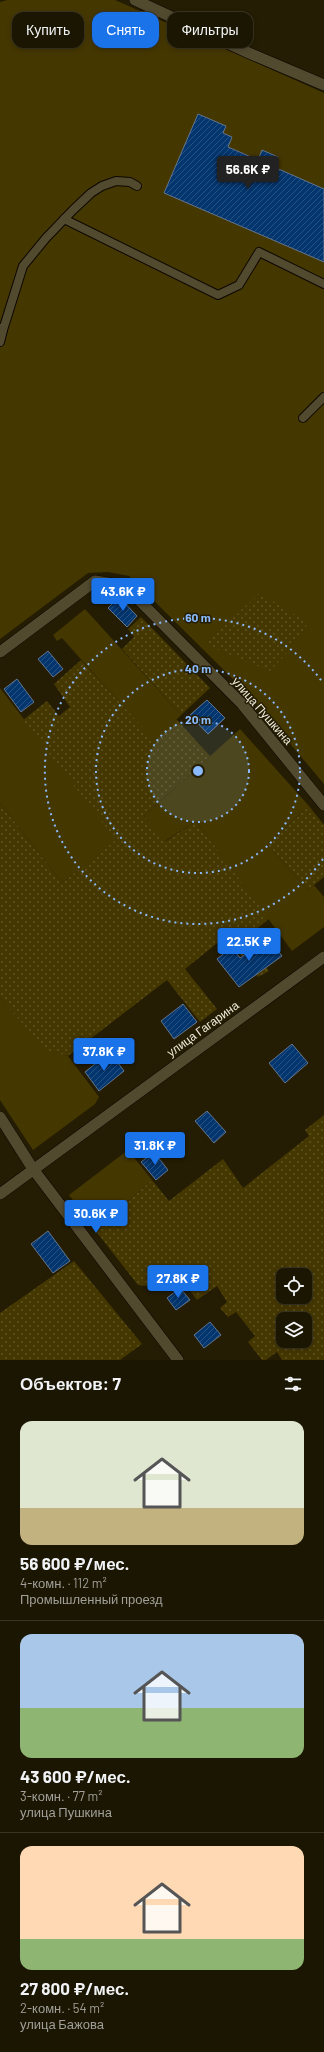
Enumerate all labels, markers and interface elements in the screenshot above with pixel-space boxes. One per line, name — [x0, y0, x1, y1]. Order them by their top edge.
chip: Купить — [12, 12, 84, 48]
chip: Снять — [92, 12, 159, 48]
chip: Фильтры — [167, 12, 253, 48]
pin: 56.6K ₽ — [211, 156, 285, 190]
text: 56.6K ₽ — [226, 161, 270, 177]
pin: 43.6K ₽ — [86, 578, 160, 612]
text: 43.6K ₽ — [100, 583, 146, 599]
text: 60 m — [185, 610, 211, 624]
text: 40 m — [185, 661, 211, 675]
street label: улица Пушкина — [229, 674, 296, 748]
text: 20 m — [185, 712, 211, 726]
centre of rings — [191, 764, 205, 778]
pin: 22.5K ₽ — [212, 928, 286, 962]
text: 22.5K ₽ — [227, 933, 271, 949]
street label: улица Гагарина — [164, 997, 242, 1060]
pin: 37.8K ₽ — [67, 1038, 141, 1072]
text: 37.8K ₽ — [82, 1043, 126, 1059]
pin: 31.8K ₽ — [118, 1132, 192, 1166]
text: 31.8K ₽ — [134, 1137, 176, 1153]
pin: 30.6K ₽ — [59, 1200, 133, 1234]
text: 30.6K ₽ — [74, 1205, 118, 1221]
pin: 27.8K ₽ — [141, 1265, 215, 1299]
map controls — [276, 1268, 312, 1348]
button: locate — [276, 1268, 312, 1304]
text: 27.8K ₽ — [156, 1270, 200, 1286]
button: layers — [276, 1312, 312, 1348]
text: Объектов: 7 — [20, 1373, 121, 1393]
icon: filters — [282, 1373, 304, 1395]
icon: home — [126, 1447, 198, 1519]
text: 56 600 ₽/мес. — [20, 1553, 129, 1573]
text: 4-комн. · 112 m² — [20, 1575, 107, 1591]
text: Промышленный проезд — [20, 1591, 163, 1607]
icon: home — [126, 1660, 198, 1732]
text: 43 600 ₽/мес. — [20, 1766, 131, 1786]
text: 3-комн. · 77 m² — [20, 1788, 102, 1804]
text: улица Пушкина — [20, 1804, 112, 1820]
icon: home — [126, 1872, 198, 1944]
text: 27 800 ₽/мес. — [20, 1978, 129, 1998]
text: 2-комн. · 54 m² — [20, 2000, 104, 2016]
text: улица Бажова — [20, 2016, 104, 2032]

